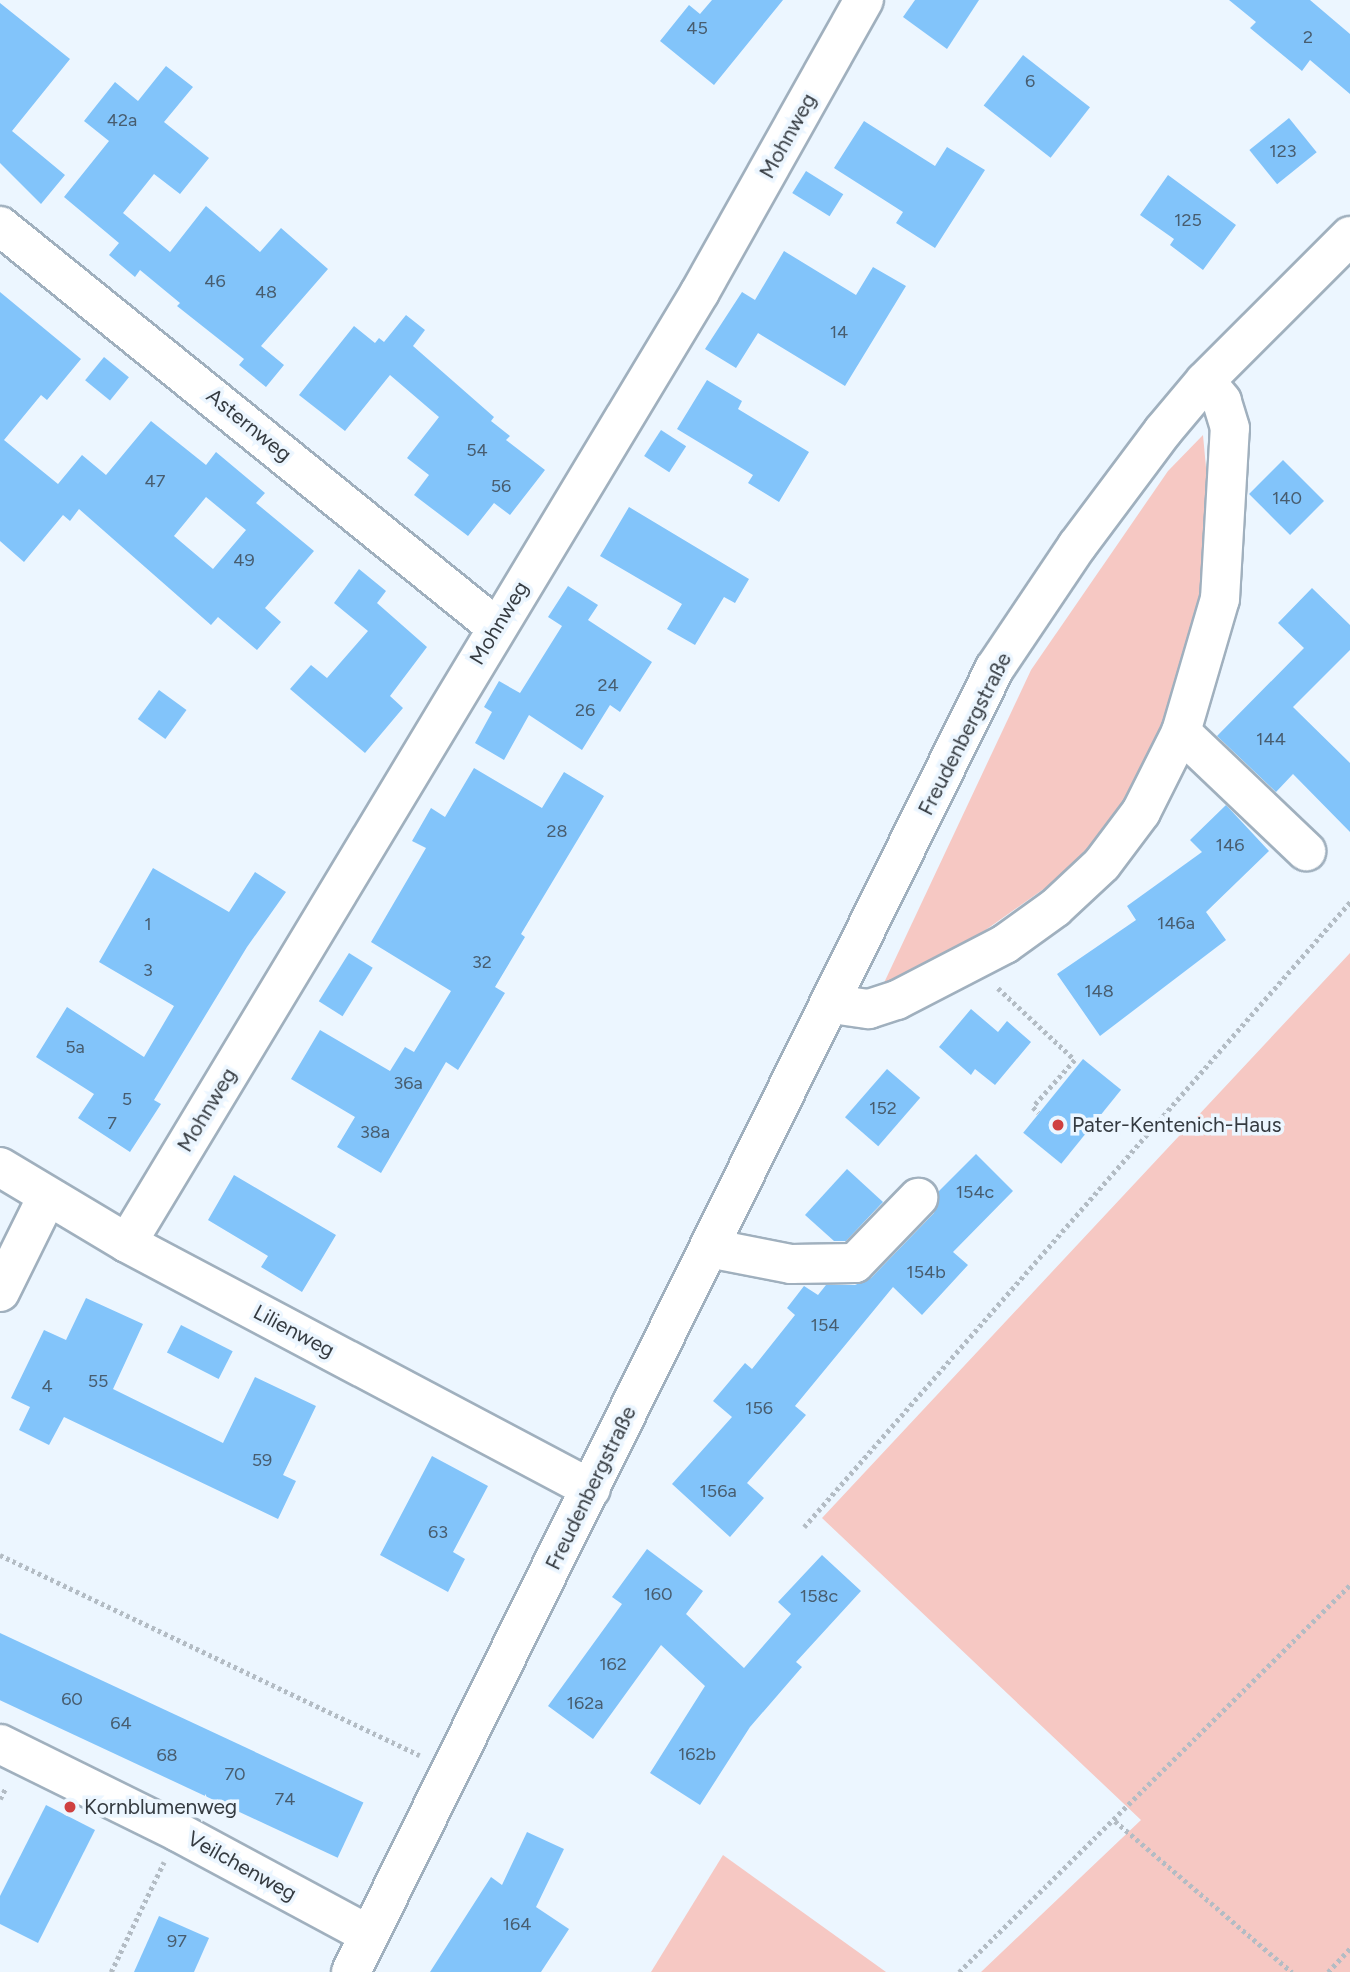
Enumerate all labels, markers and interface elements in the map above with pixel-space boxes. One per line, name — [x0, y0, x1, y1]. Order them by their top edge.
house number: 45 — [686, 17, 708, 39]
house number: 2 — [1303, 26, 1313, 48]
house number: 6 — [1025, 70, 1035, 92]
street label: Mohnweg — [754, 89, 822, 183]
house number: 42a — [107, 109, 137, 131]
house number: 123 — [1269, 140, 1297, 162]
house number: 125 — [1174, 209, 1202, 231]
house number: 46 — [204, 270, 226, 292]
house number: 48 — [255, 281, 277, 303]
house number: 14 — [830, 321, 848, 343]
street label: Asternweg — [201, 383, 297, 467]
house number: 54 — [466, 439, 488, 461]
house number: 47 — [145, 470, 165, 492]
house number: 56 — [491, 475, 511, 497]
house number: 140 — [1272, 487, 1302, 509]
house number: 49 — [233, 549, 255, 571]
street label: Mohnweg — [464, 577, 534, 669]
street label: Freudenbergstraße — [913, 649, 1017, 819]
house number: 24 — [597, 674, 619, 696]
house number: 26 — [575, 699, 595, 721]
house number: 144 — [1256, 728, 1286, 750]
house number: 28 — [546, 820, 568, 842]
house number: 146 — [1216, 834, 1244, 856]
house number: 146a — [1157, 912, 1195, 934]
house number: 1 — [144, 913, 152, 935]
house number: 32 — [472, 951, 492, 973]
house number: 3 — [143, 959, 153, 981]
house number: 148 — [1084, 980, 1114, 1002]
house number: 5a — [65, 1036, 85, 1058]
street label: Mohnweg — [172, 1064, 242, 1156]
house number: 36a — [393, 1072, 423, 1094]
house number: 5 — [122, 1088, 132, 1110]
house number: 152 — [869, 1097, 897, 1119]
house number: 7 — [107, 1112, 117, 1134]
place label: Pater-Kentenich-Haus — [1072, 1112, 1281, 1138]
marker: Pater-Kentenich-Haus — [1050, 1117, 1066, 1133]
house number: 38a — [360, 1121, 390, 1143]
house number: 154c — [956, 1181, 994, 1203]
house number: 154b — [906, 1261, 946, 1283]
street label: Lilienweg — [249, 1299, 339, 1363]
house number: 154 — [811, 1314, 839, 1336]
house number: 55 — [88, 1370, 108, 1392]
house number: 4 — [41, 1375, 53, 1397]
house number: 156 — [745, 1397, 773, 1419]
street label: Freudenbergstraße — [540, 1402, 642, 1574]
house number: 59 — [252, 1449, 272, 1471]
house number: 156a — [699, 1480, 737, 1502]
house number: 63 — [428, 1521, 448, 1543]
house number: 160 — [643, 1583, 673, 1605]
house number: 158c — [800, 1585, 838, 1607]
house number: 162 — [599, 1653, 627, 1675]
house number: 60 — [61, 1688, 83, 1710]
house number: 162a — [567, 1692, 603, 1714]
house number: 64 — [110, 1712, 132, 1734]
house number: 162b — [678, 1743, 716, 1765]
house number: 68 — [156, 1744, 178, 1766]
house number: 70 — [224, 1763, 246, 1785]
house number: 74 — [275, 1788, 295, 1810]
place label: Kornblumenweg — [84, 1794, 237, 1820]
marker: Kornblumenweg — [62, 1799, 78, 1815]
street label: Veilchenweg — [183, 1826, 301, 1906]
house number: 164 — [503, 1913, 531, 1935]
house number: 97 — [167, 1930, 187, 1952]

